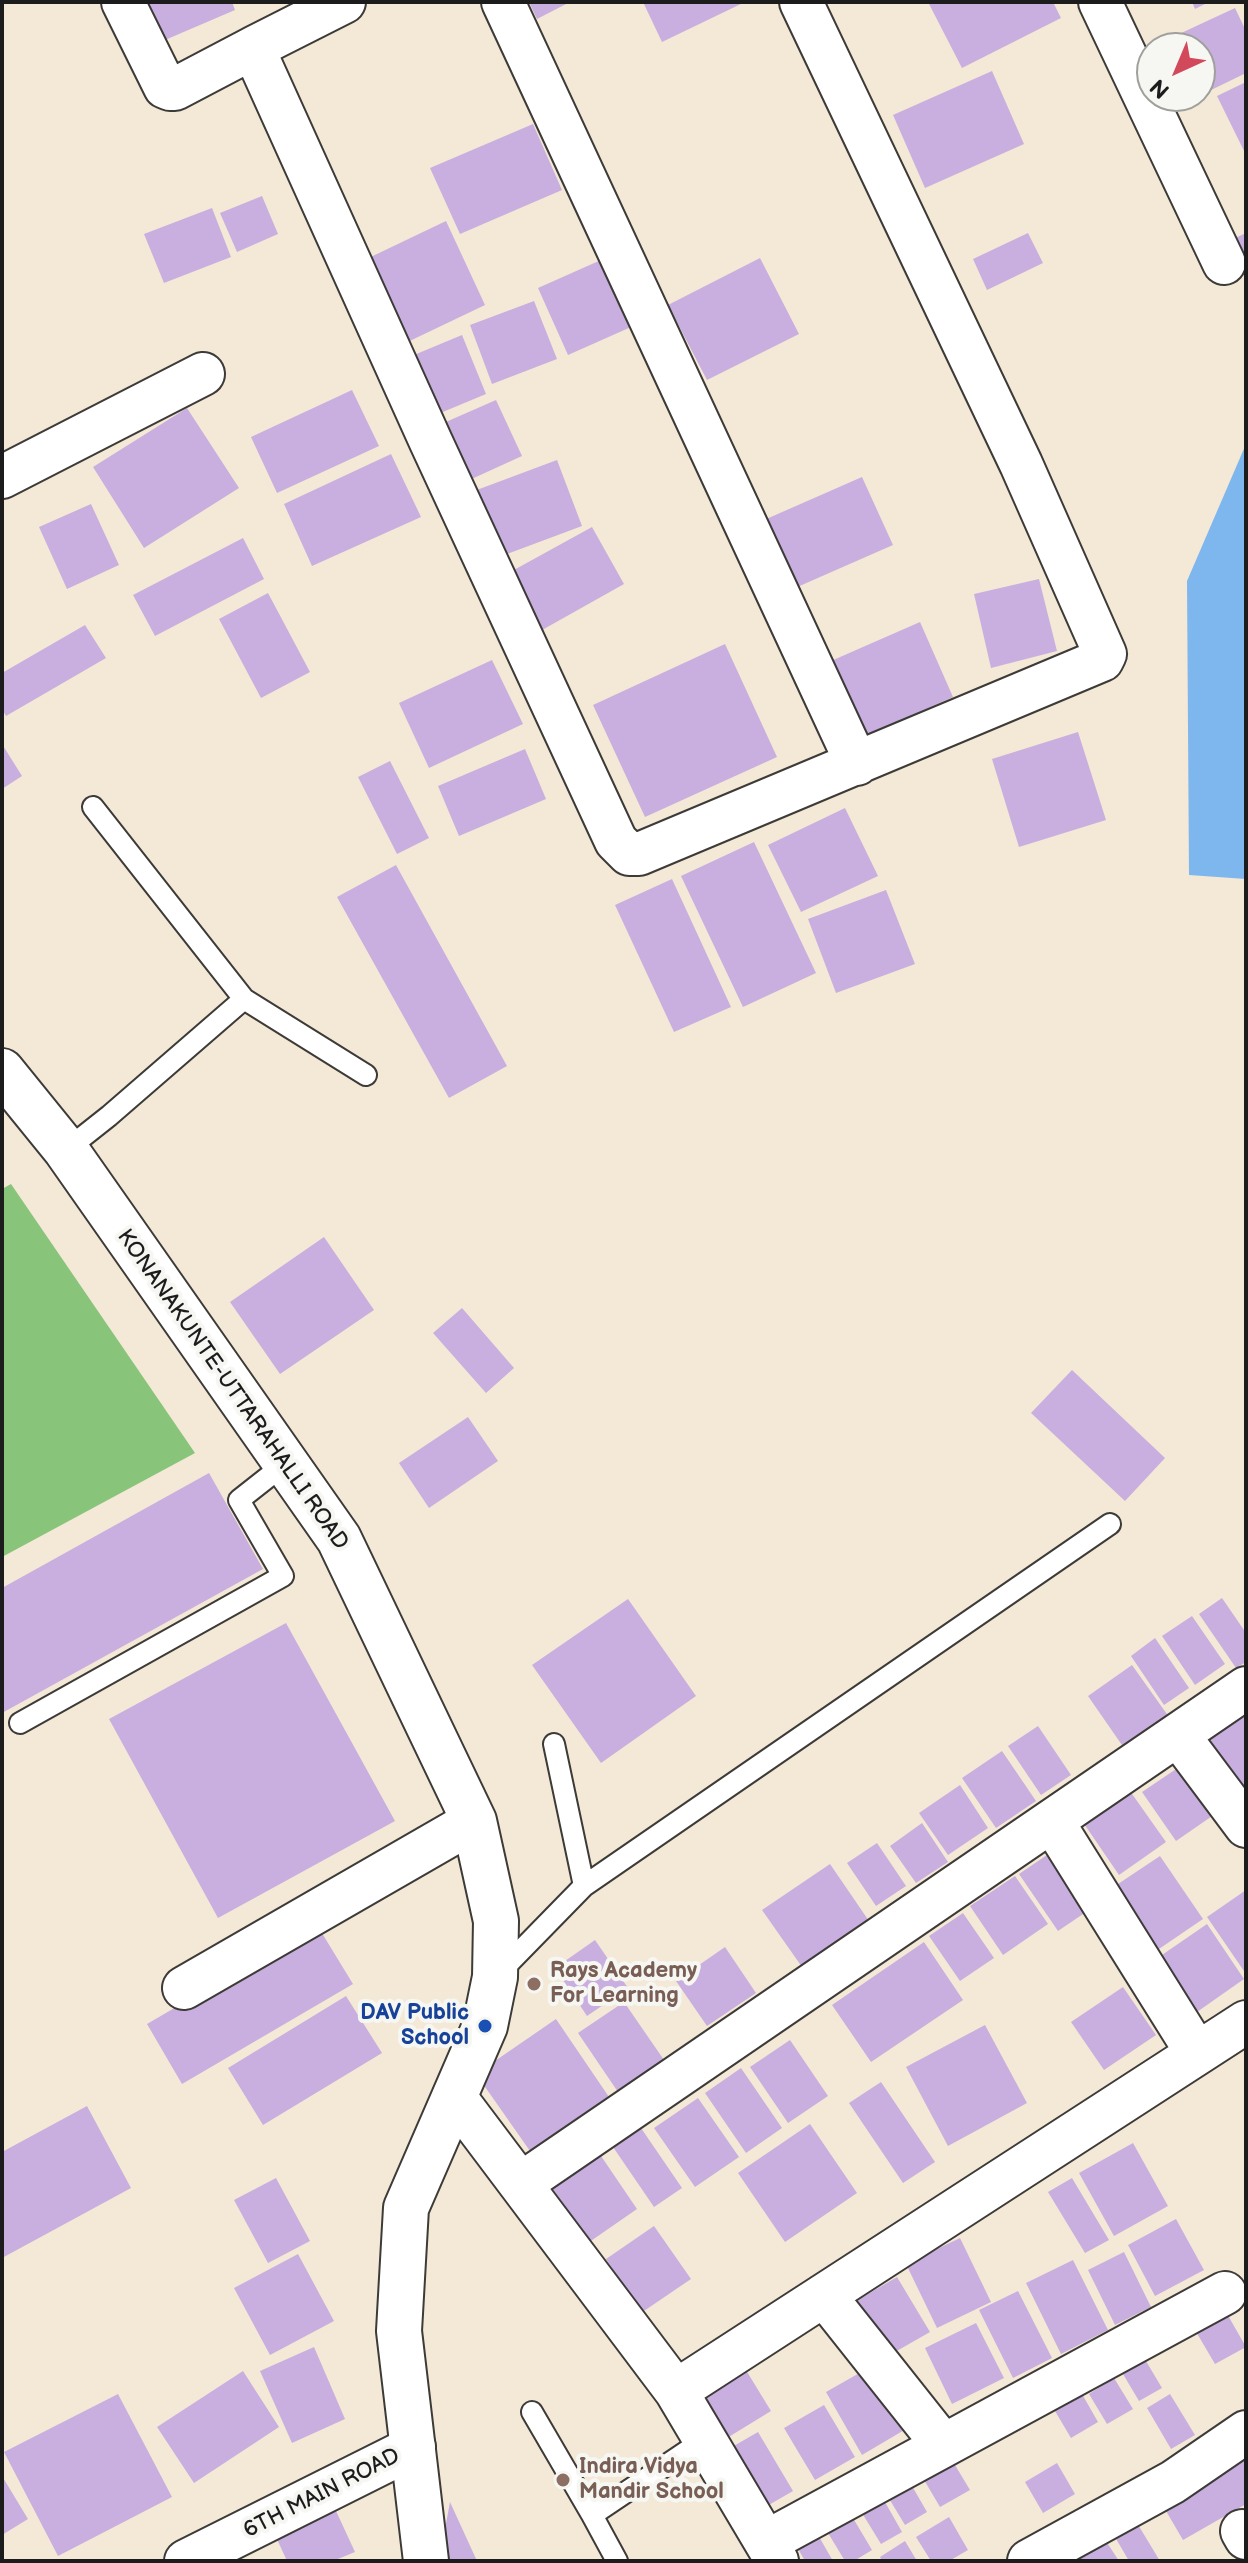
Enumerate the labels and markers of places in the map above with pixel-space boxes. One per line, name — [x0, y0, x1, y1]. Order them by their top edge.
place label: Rays Academy For Learning — [550, 1958, 697, 2010]
marker: Rays Academy For Learning — [525, 1975, 543, 1993]
place label: DAV Public School — [360, 2000, 469, 2052]
marker: DAV Public School — [476, 2017, 494, 2035]
place label: Indira Vidya Mandir School — [579, 2454, 724, 2506]
marker: Indira Vidya Mandir School — [554, 2471, 572, 2489]

